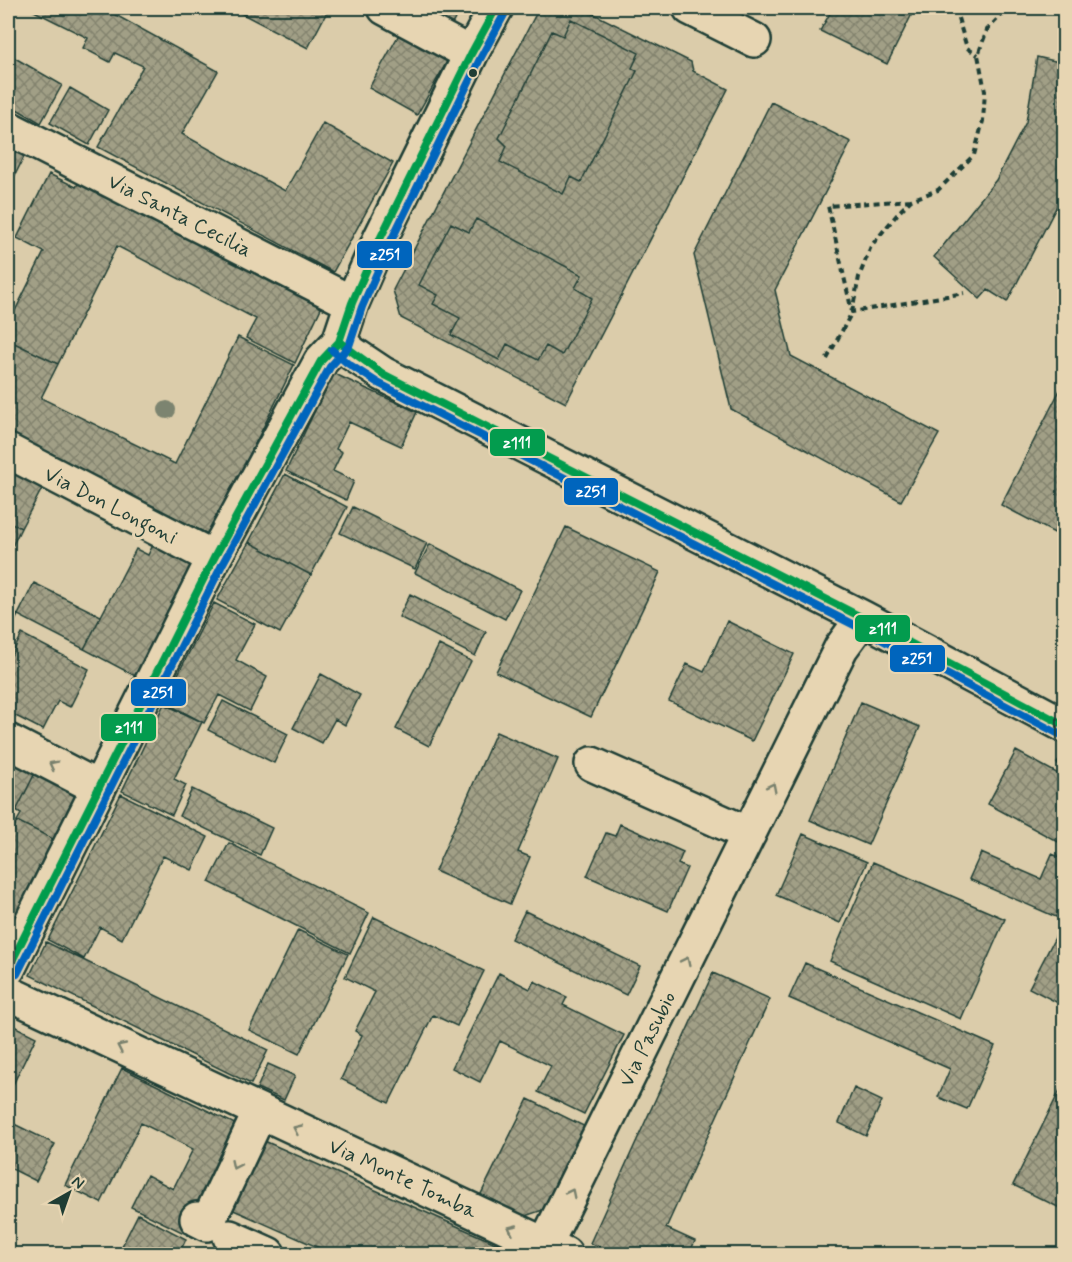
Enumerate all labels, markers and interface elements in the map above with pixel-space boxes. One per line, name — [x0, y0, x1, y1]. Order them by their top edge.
unlabelled marker — [467, 67, 479, 79]
street label: Via Santa Cecilia — [103, 168, 256, 264]
line badge: z251 — [356, 240, 413, 269]
text: z251 — [370, 245, 400, 266]
line badge: z111 — [489, 428, 546, 457]
text: z111 — [503, 433, 531, 454]
street label: Via Don Longoni — [38, 460, 182, 553]
line badge: z251 — [563, 477, 619, 506]
text: z251 — [576, 482, 606, 503]
line badge: z111 — [854, 614, 911, 643]
text: z111 — [869, 619, 897, 640]
line badge: z251 — [889, 644, 946, 673]
text: z251 — [902, 649, 932, 670]
line badge: z251 — [130, 678, 187, 707]
text: z251 — [143, 683, 173, 704]
line badge: z111 — [100, 713, 157, 742]
text: z111 — [115, 718, 143, 739]
one-way arrow — [49, 760, 60, 772]
one-way arrow — [765, 782, 777, 793]
one-way arrow — [678, 957, 690, 968]
street label: Via Pasubio — [613, 987, 683, 1092]
one-way arrow — [116, 1042, 127, 1054]
one-way arrow — [293, 1125, 304, 1137]
street label: Via Monte Tomba — [324, 1132, 482, 1226]
one-way arrow — [231, 1158, 243, 1169]
north arrow — [39, 1163, 99, 1223]
text: N — [67, 1171, 89, 1194]
one-way arrow — [564, 1188, 576, 1199]
one-way arrow — [508, 1225, 519, 1237]

